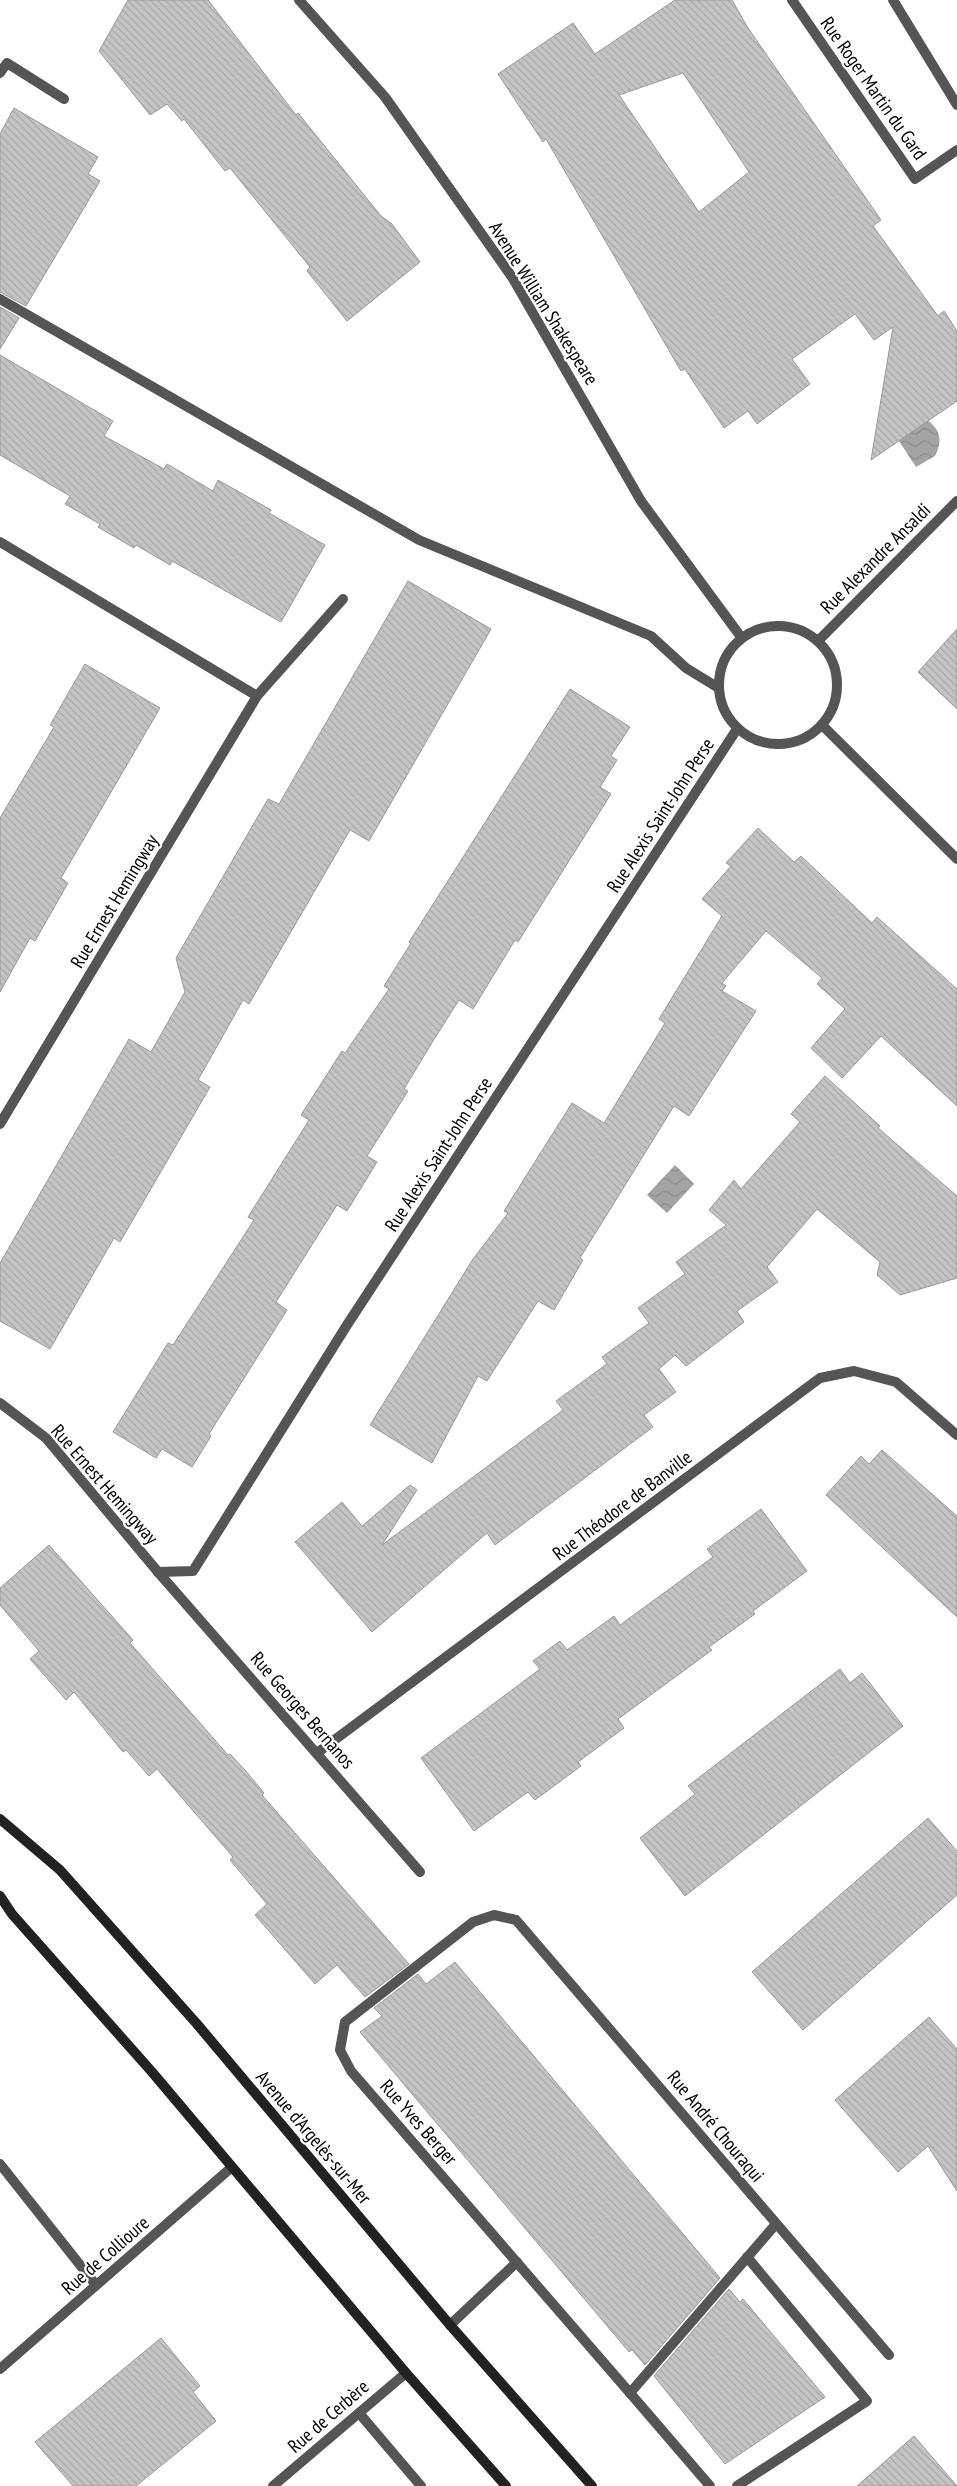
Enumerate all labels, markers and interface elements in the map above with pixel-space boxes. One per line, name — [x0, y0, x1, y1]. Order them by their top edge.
street label: Rue Roger Martin du Gard — [816, 12, 932, 164]
street label: Avenue William Shakespeare — [484, 217, 604, 389]
street label: Rue Alexandre Ansaldi — [815, 498, 935, 618]
street label: Rue Alexis Saint-John Perse — [601, 733, 719, 897]
street label: Rue Ernest Hemingway — [65, 829, 164, 972]
street label: Rue Alexis Saint-John Perse — [379, 1072, 497, 1236]
street label: Rue Ernest Hemingway — [46, 1419, 164, 1550]
street label: Rue Théodore de Banville — [548, 1445, 697, 1565]
street label: Rue Georges Bernanos — [246, 1647, 360, 1773]
street label: Avenue d'Argelès-sur-Mer — [251, 2065, 377, 2209]
street label: Rue André Chouraqui — [662, 2065, 770, 2187]
street label: Rue Yves Berger — [375, 2074, 463, 2170]
street label: Rue de Collioure — [56, 2210, 154, 2300]
street label: Rue de Cerbère — [282, 2374, 374, 2458]

